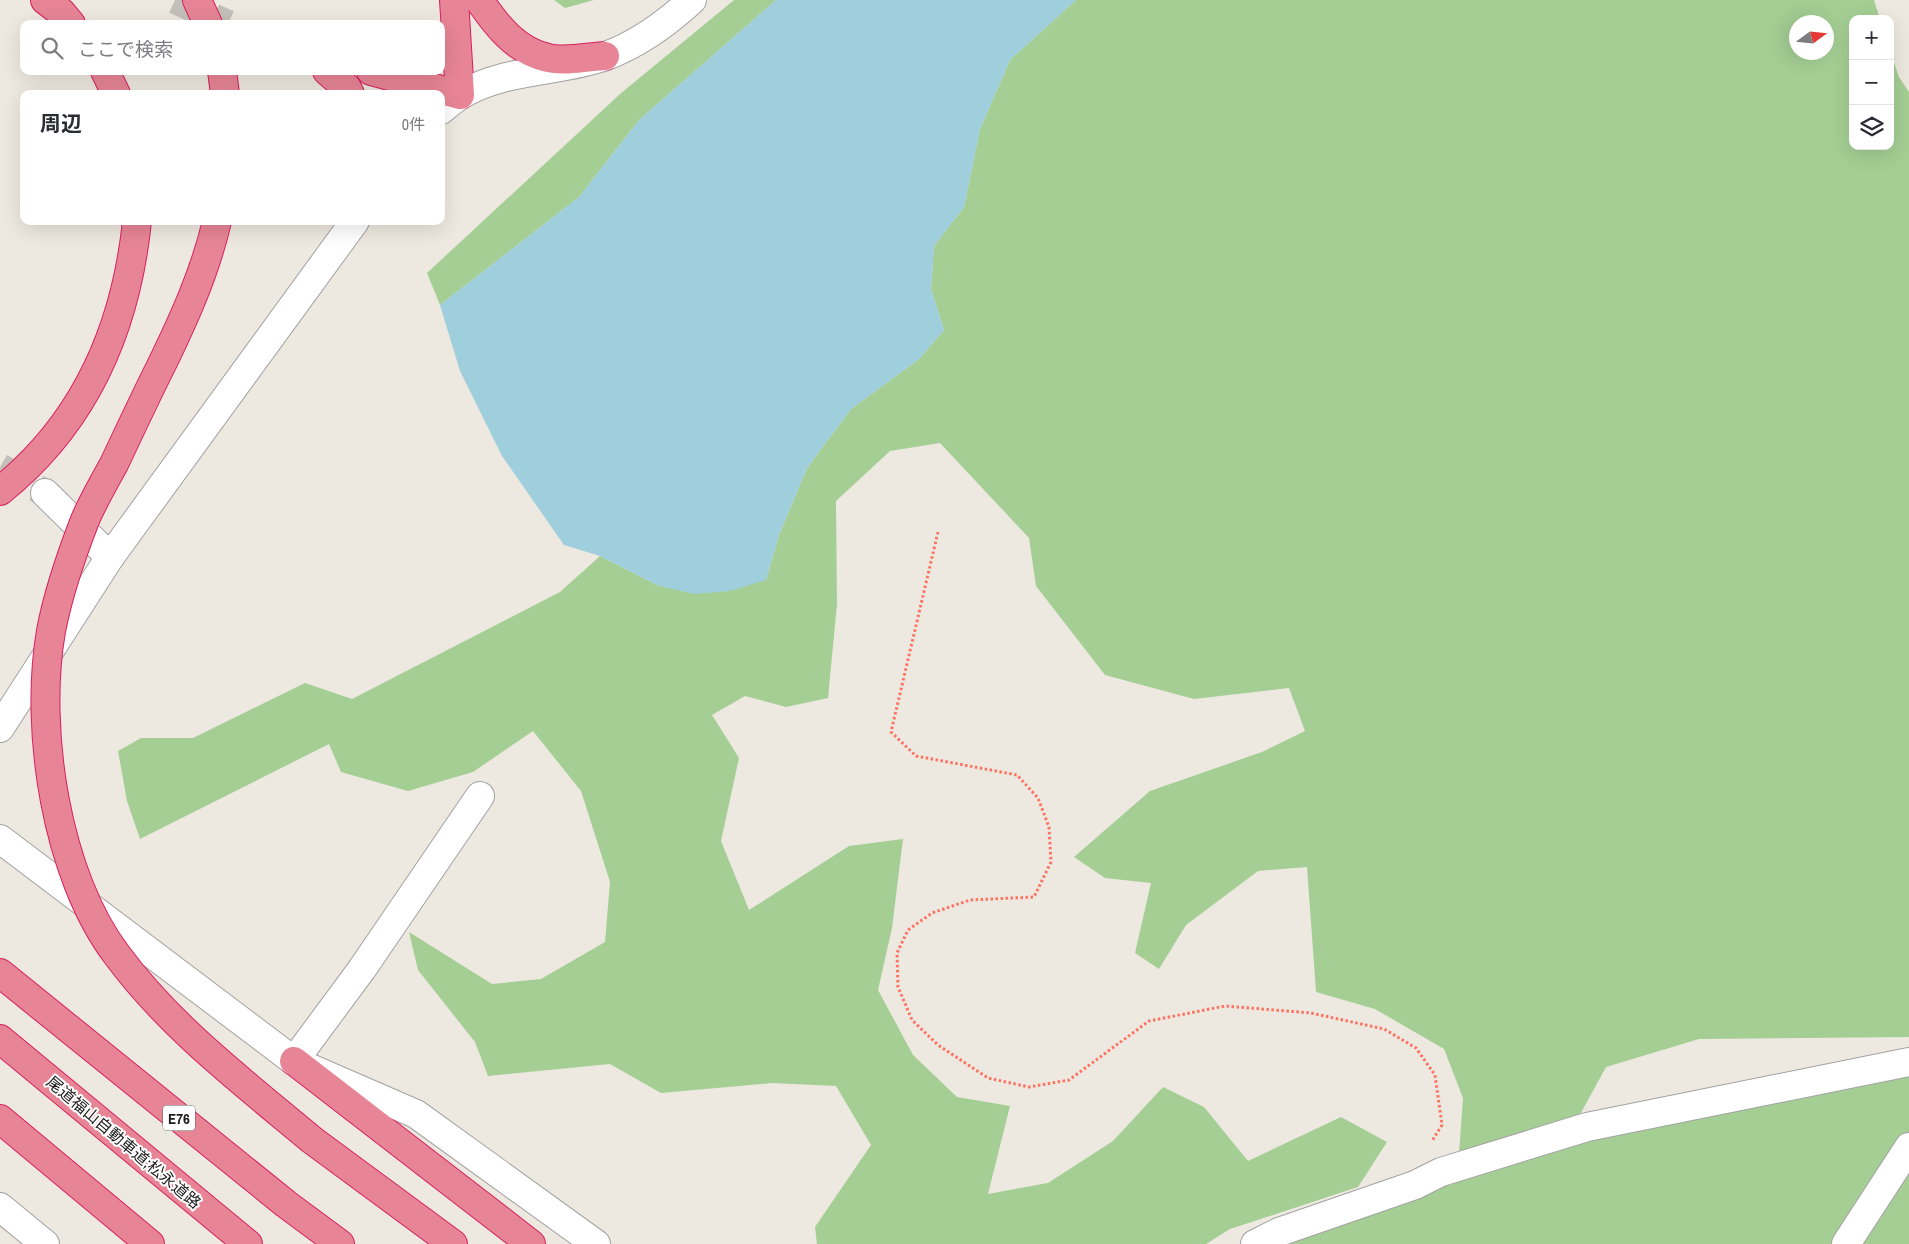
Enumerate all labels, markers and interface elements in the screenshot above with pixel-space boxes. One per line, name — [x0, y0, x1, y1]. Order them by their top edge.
north arrow — [1789, 15, 1834, 60]
map controls — [1849, 15, 1894, 150]
button: + — [1849, 15, 1894, 60]
search box — [20, 20, 445, 75]
icon: search — [38, 34, 66, 62]
text: ここで検索 — [78, 36, 173, 62]
button: − — [1849, 60, 1894, 105]
button: layers — [1849, 105, 1894, 150]
text: 周辺 — [40, 109, 82, 138]
text: 0件 — [402, 113, 425, 135]
street label: 尾道福山自動車道;松永道路 — [42, 1071, 206, 1213]
road number: E76 — [163, 1106, 195, 1130]

